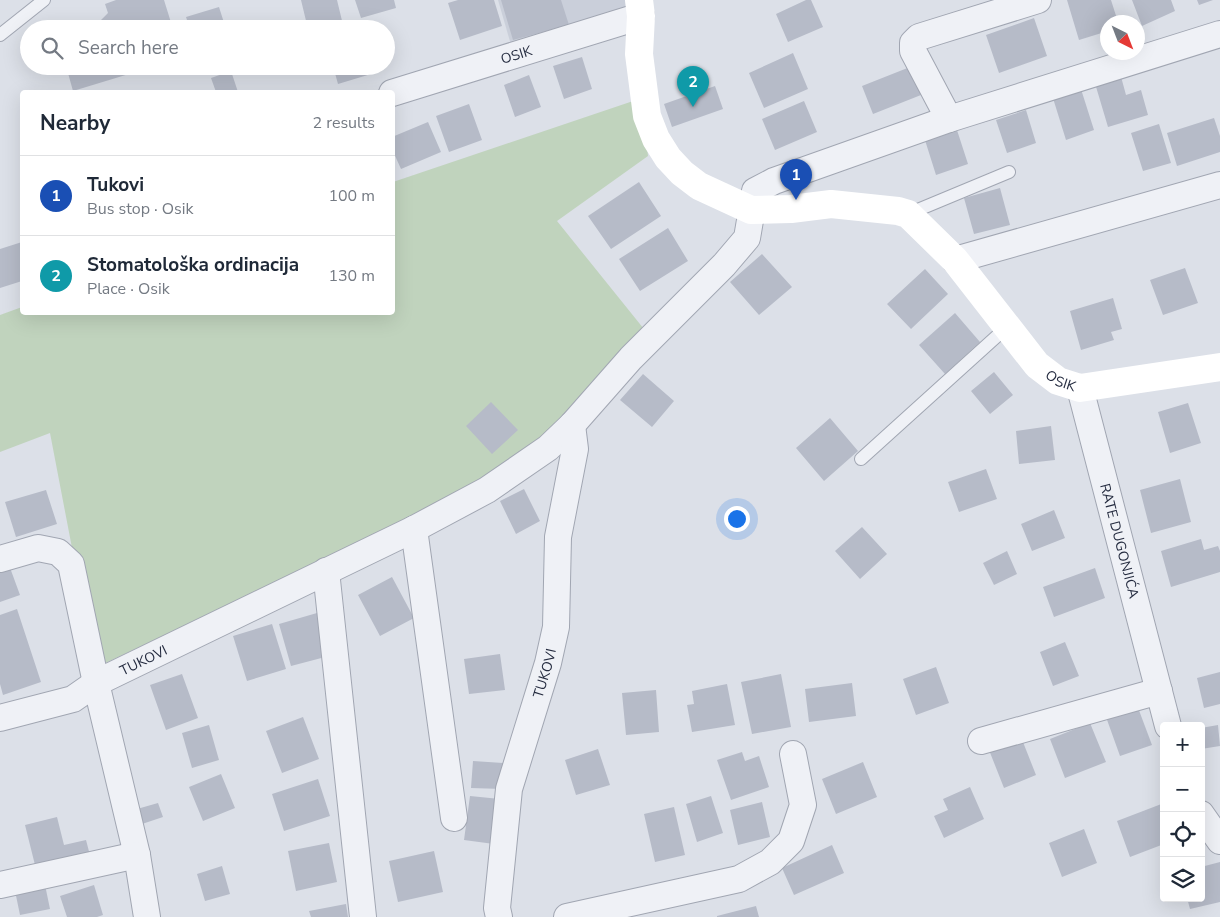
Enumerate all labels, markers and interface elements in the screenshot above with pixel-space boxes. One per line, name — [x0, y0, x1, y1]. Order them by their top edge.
north arrow — [1100, 15, 1145, 60]
search box — [20, 20, 395, 75]
icon: search — [38, 34, 66, 62]
text: Search here — [78, 35, 179, 61]
street label: OSIK — [498, 41, 534, 68]
pin: 2 — [677, 66, 709, 107]
text: Nearby — [40, 109, 110, 137]
text: 2 results — [313, 112, 375, 134]
pin: 1 — [780, 159, 812, 200]
text: Tukovi — [87, 172, 144, 198]
text: 1 — [51, 185, 61, 207]
text: 100 m — [328, 185, 375, 207]
text: Bus stop · Osik — [87, 198, 194, 220]
text: Stomatološka ordinacija — [87, 252, 299, 278]
text: 2 — [51, 265, 61, 287]
text: 130 m — [328, 265, 375, 287]
text: Place · Osik — [87, 278, 170, 300]
street label: OSIK — [1042, 365, 1079, 396]
street label: RATE DUGONJIĆA — [1096, 481, 1144, 600]
your location — [724, 506, 750, 532]
street label: TUKOVI — [116, 640, 170, 680]
street label: TUKOVI — [528, 647, 560, 700]
map controls — [1160, 722, 1205, 902]
button: + — [1160, 722, 1205, 767]
button: − — [1160, 767, 1205, 812]
button: locate — [1160, 812, 1205, 857]
button: layers — [1160, 857, 1205, 902]

